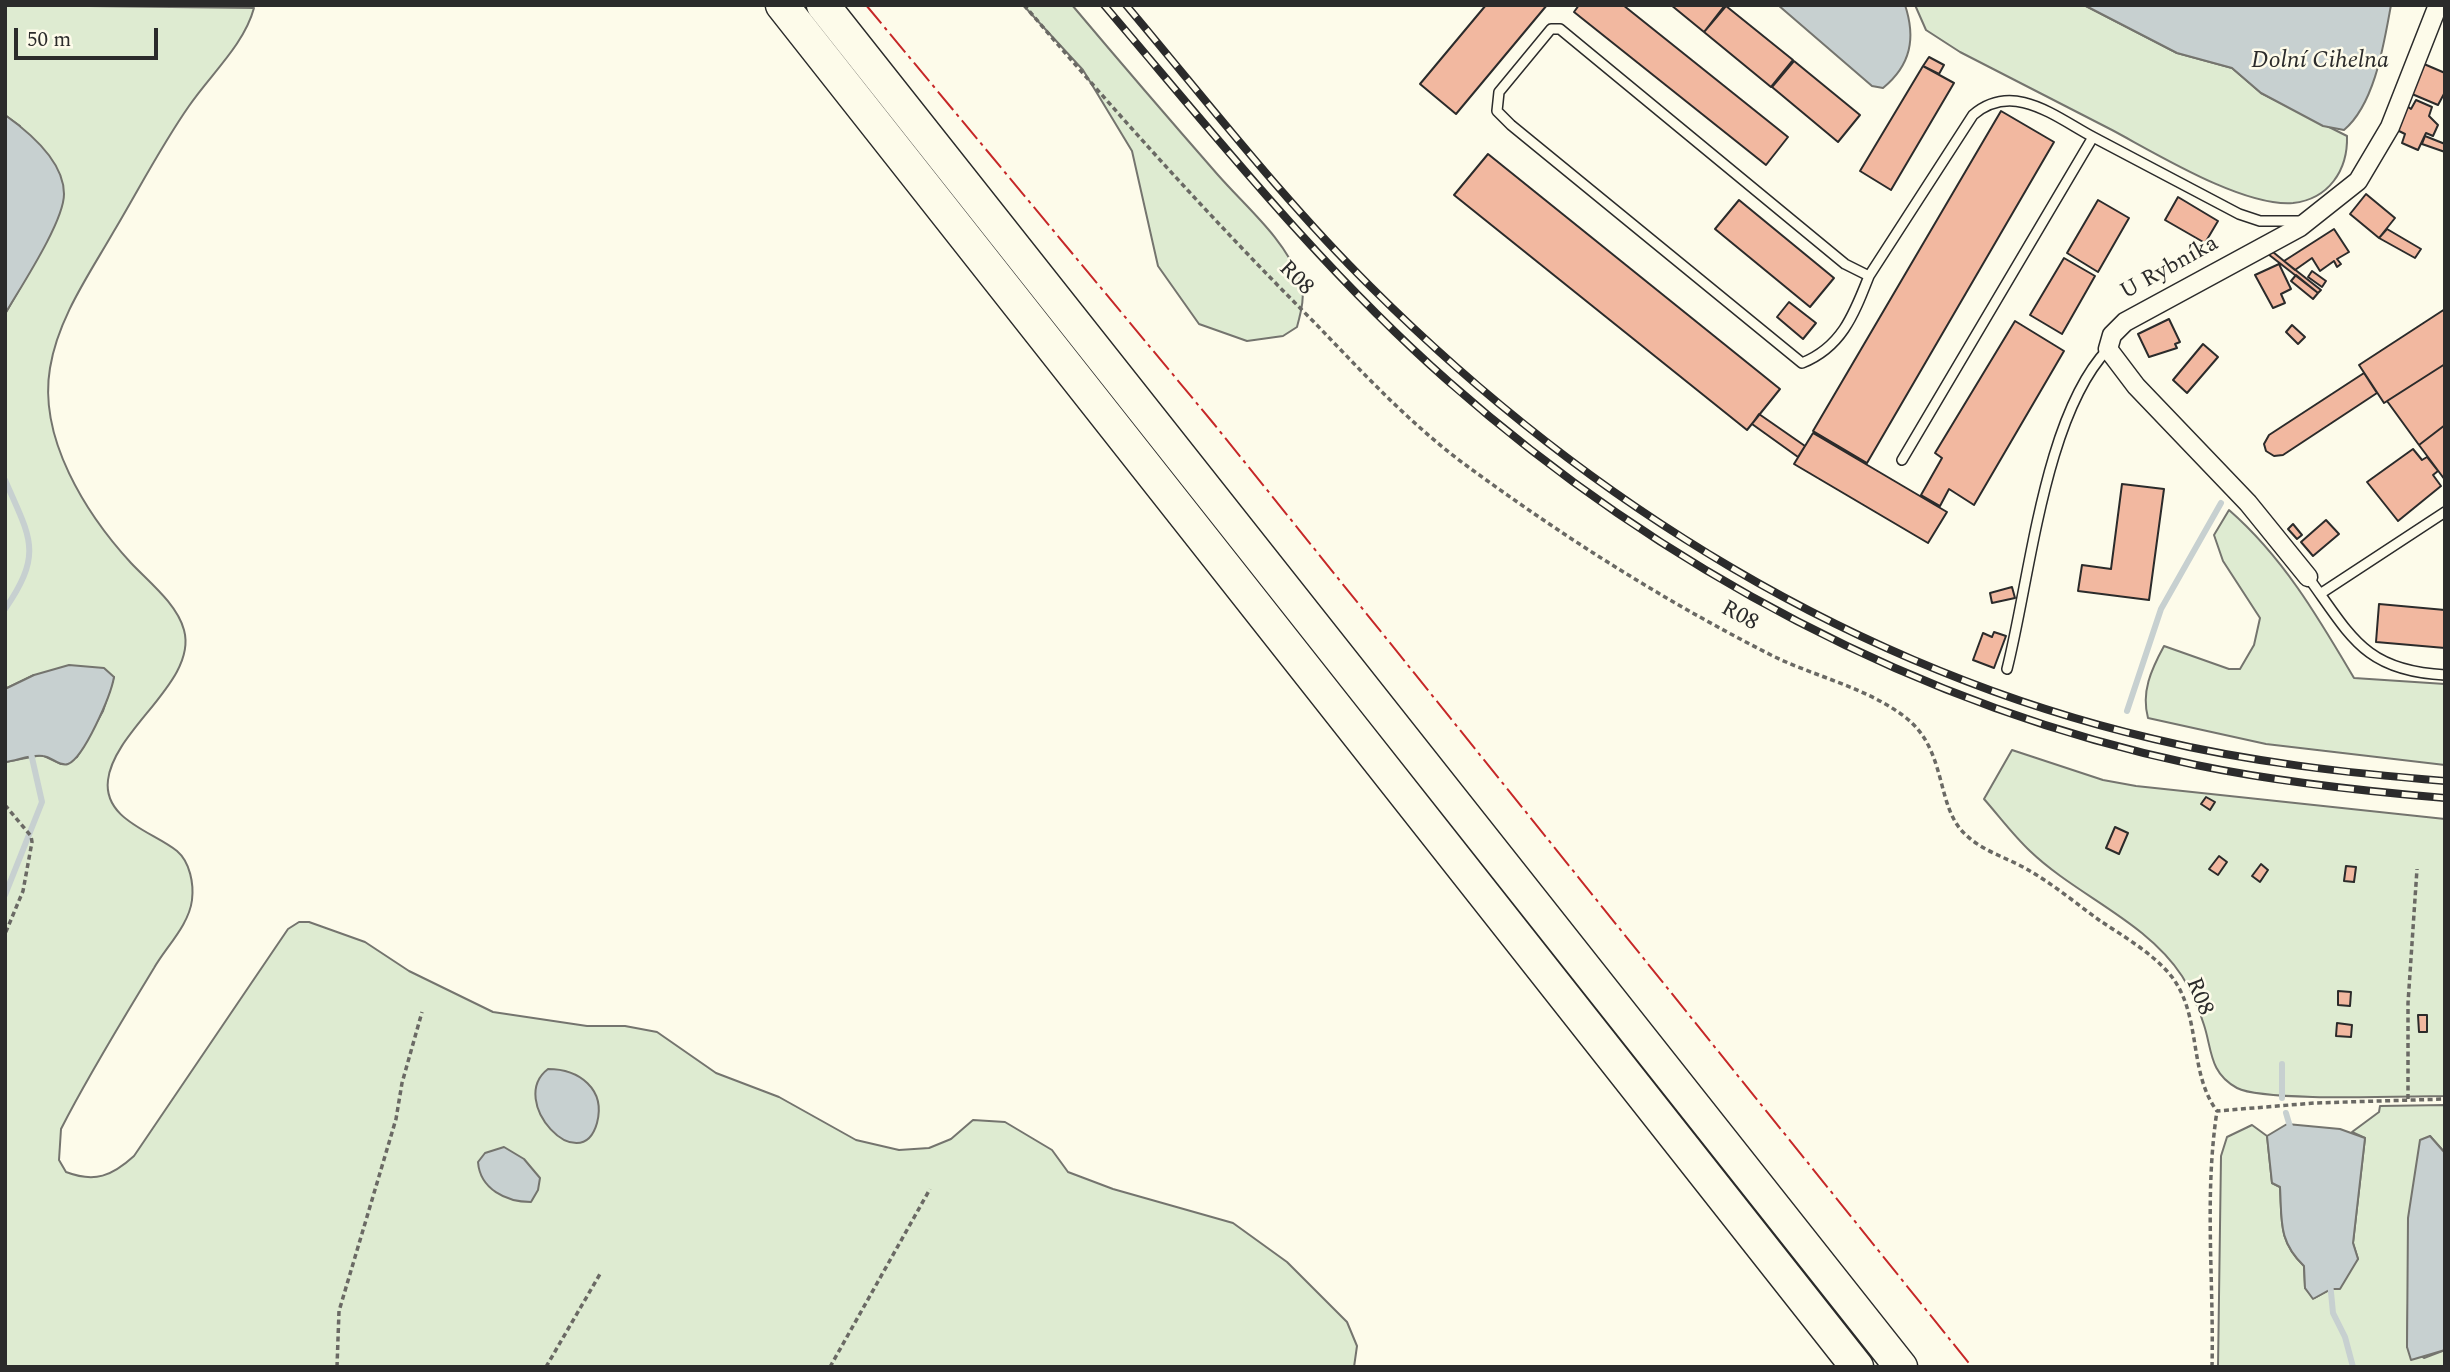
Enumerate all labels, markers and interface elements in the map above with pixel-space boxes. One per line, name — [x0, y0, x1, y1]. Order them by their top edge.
scale bar — [18, 14, 161, 58]
text: 50 m — [27, 24, 71, 56]
water label: Dolní Cihelna — [2251, 48, 2389, 76]
street label: U Rybníka — [2116, 231, 2224, 307]
street label: R08 — [1272, 256, 1318, 302]
street label: R08 — [1716, 596, 1762, 638]
street label: R08 — [2178, 974, 2218, 1020]

